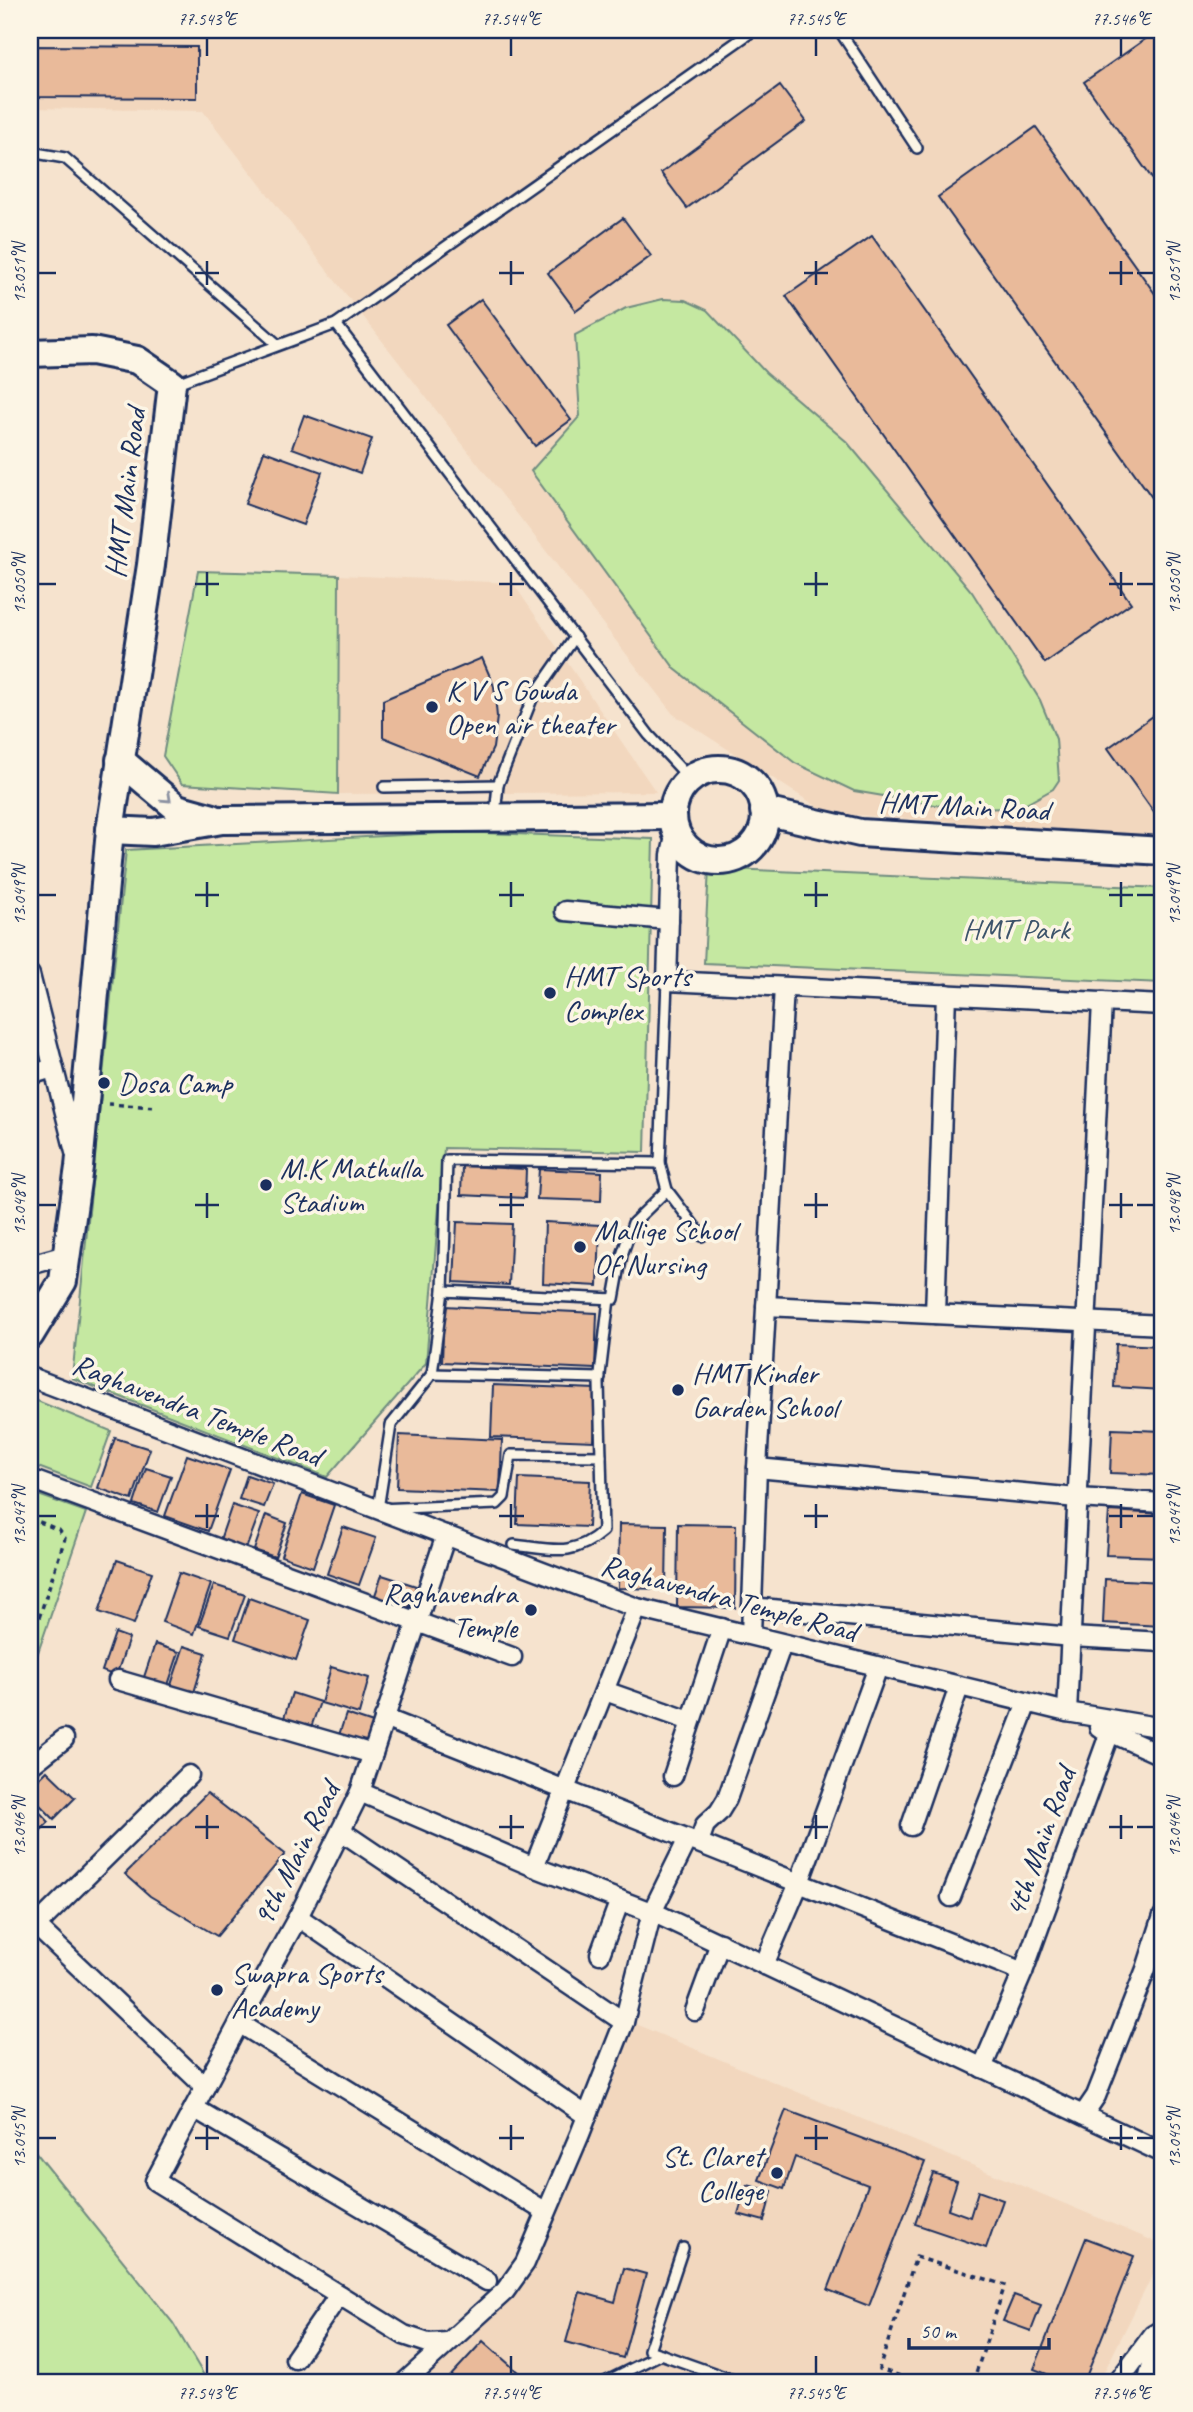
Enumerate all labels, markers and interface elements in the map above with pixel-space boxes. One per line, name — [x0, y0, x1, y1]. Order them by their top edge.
text: 77.543°E — [178, 8, 239, 30]
text: 77.544°E — [482, 8, 543, 30]
text: 77.545°E — [787, 8, 848, 30]
text: 77.546°E — [1092, 8, 1153, 30]
text: 13.051°N — [8, 240, 30, 303]
text: 13.051°N — [1163, 240, 1185, 303]
street label: HMT Main Road — [96, 402, 155, 580]
text: 13.050°N — [8, 551, 30, 614]
text: 13.050°N — [1163, 551, 1185, 614]
place label: K V S Gowda Open air theater — [446, 671, 618, 743]
marker: K V S Gowda Open air theater — [424, 699, 440, 715]
street label: HMT Main Road — [878, 783, 1054, 830]
one-way arrow — [159, 790, 172, 802]
text: 13.049°N — [8, 862, 30, 925]
text: 13.049°N — [1163, 862, 1185, 925]
park label: HMT Park — [963, 910, 1071, 948]
place label: HMT Sports Complex — [564, 957, 693, 1029]
marker: HMT Sports Complex — [542, 985, 558, 1001]
place label: Dosa Camp — [118, 1064, 234, 1102]
marker: Dosa Camp — [96, 1075, 112, 1091]
place label: M.K Mathulla Stadium — [280, 1149, 424, 1221]
text: 13.048°N — [8, 1172, 30, 1235]
text: 13.048°N — [1163, 1172, 1185, 1235]
marker: M.K Mathulla Stadium — [258, 1177, 274, 1193]
place label: Mallige School Of Nursing — [594, 1211, 742, 1283]
marker: Mallige School Of Nursing — [572, 1239, 588, 1255]
street label: Raghavendra Temple Road — [67, 1345, 331, 1476]
place label: HMT Kinder Garden School — [692, 1354, 842, 1426]
marker: HMT Kinder Garden School — [670, 1382, 686, 1398]
text: 13.047°N — [8, 1483, 30, 1546]
text: 13.047°N — [1163, 1483, 1185, 1546]
street label: Raghavendra Temple Road — [597, 1546, 865, 1652]
place label: Raghavendra Temple — [383, 1574, 519, 1646]
marker: Raghavendra Temple — [523, 1602, 539, 1618]
street label: 4th Main Road — [995, 1758, 1086, 1922]
street label: 9th Main Road — [244, 1772, 350, 1932]
text: 13.046°N — [8, 1794, 30, 1857]
text: 13.046°N — [1163, 1794, 1185, 1857]
place label: Swapra Sports Academy — [231, 1954, 385, 2026]
marker: Swapra Sports Academy — [209, 1982, 225, 1998]
text: 13.045°N — [8, 2105, 30, 2168]
text: 13.045°N — [1163, 2105, 1185, 2168]
place label: St. Claret College — [662, 2137, 767, 2209]
marker: St. Claret College — [769, 2165, 785, 2181]
scale bar — [909, 2307, 1050, 2351]
text: 50 m — [920, 2318, 958, 2344]
text: 77.543°E — [178, 2382, 239, 2404]
text: 77.544°E — [482, 2382, 543, 2404]
text: 77.545°E — [787, 2382, 848, 2404]
text: 77.546°E — [1092, 2382, 1153, 2404]

